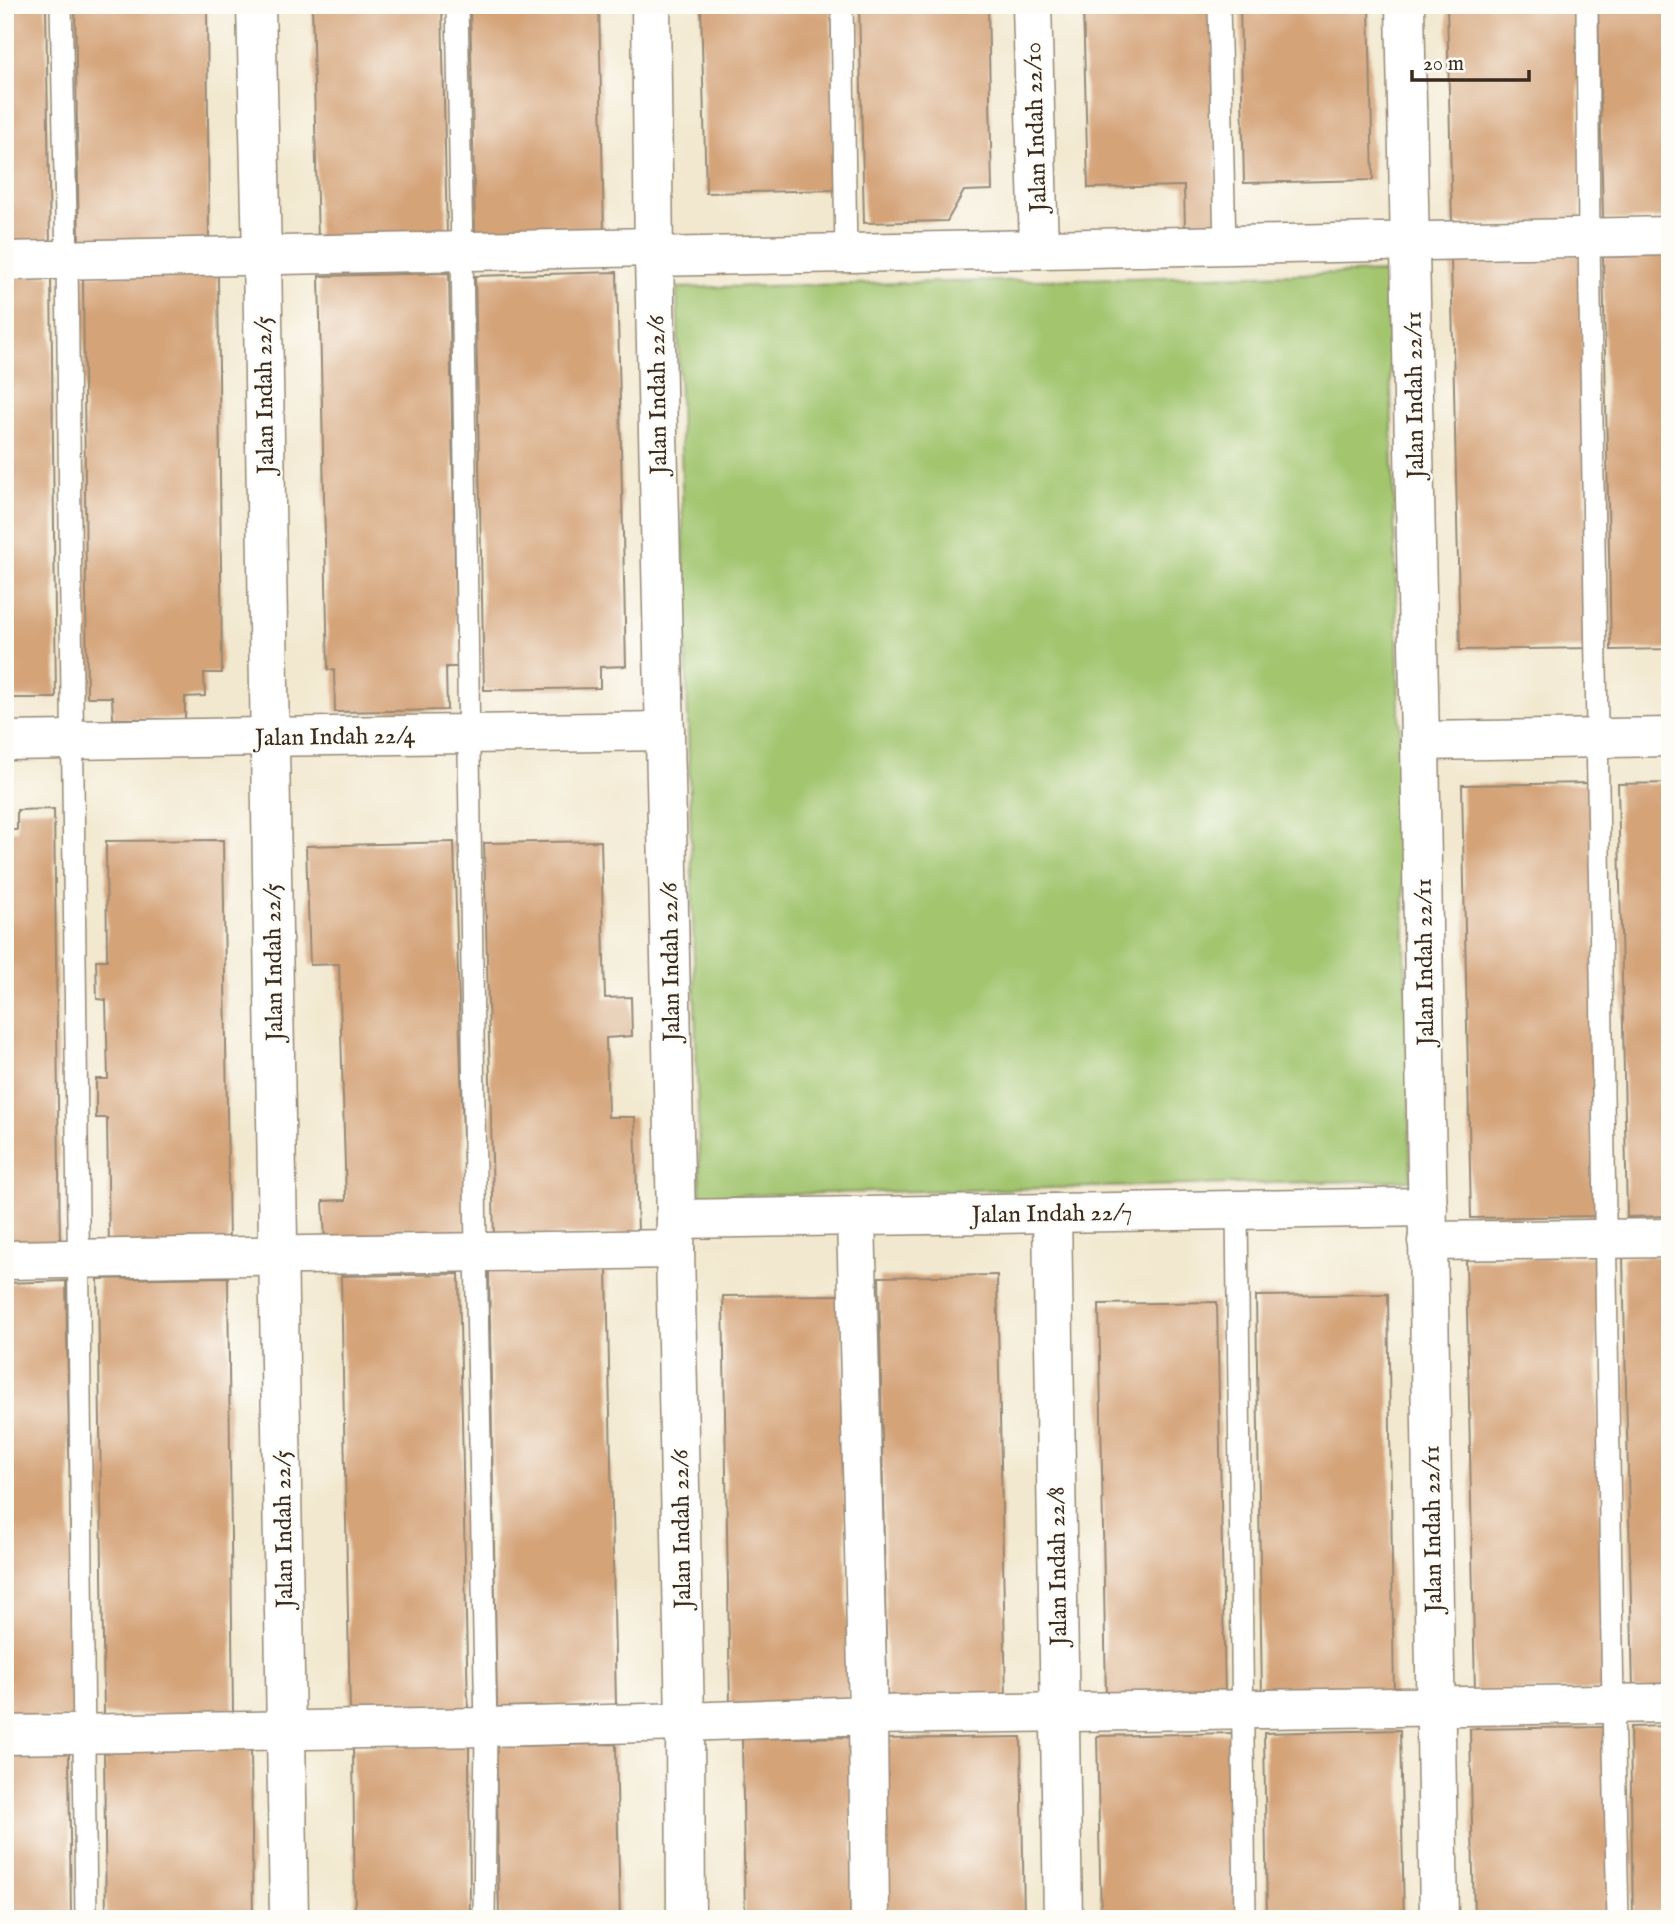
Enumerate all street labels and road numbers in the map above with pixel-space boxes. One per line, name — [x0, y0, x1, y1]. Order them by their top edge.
street label: Jalan Indah 22/10 — [1018, 41, 1055, 215]
street label: Jalan Indah 22/11 — [1399, 311, 1433, 482]
street label: Jalan Indah 22/6 — [642, 314, 675, 478]
street label: Jalan Indah 22/5 — [249, 315, 282, 477]
street label: Jalan Indah 22/4 — [252, 721, 416, 754]
street label: Jalan Indah 22/11 — [1409, 878, 1443, 1049]
street label: Jalan Indah 22/6 — [655, 881, 688, 1045]
street label: Jalan Indah 22/5 — [258, 882, 291, 1044]
street label: Jalan Indah 22/7 — [968, 1198, 1133, 1231]
street label: Jalan Indah 22/11 — [1417, 1445, 1451, 1616]
street label: Jalan Indah 22/6 — [666, 1448, 699, 1612]
street label: Jalan Indah 22/5 — [268, 1449, 301, 1611]
street label: Jalan Indah 22/8 — [1042, 1486, 1075, 1649]

